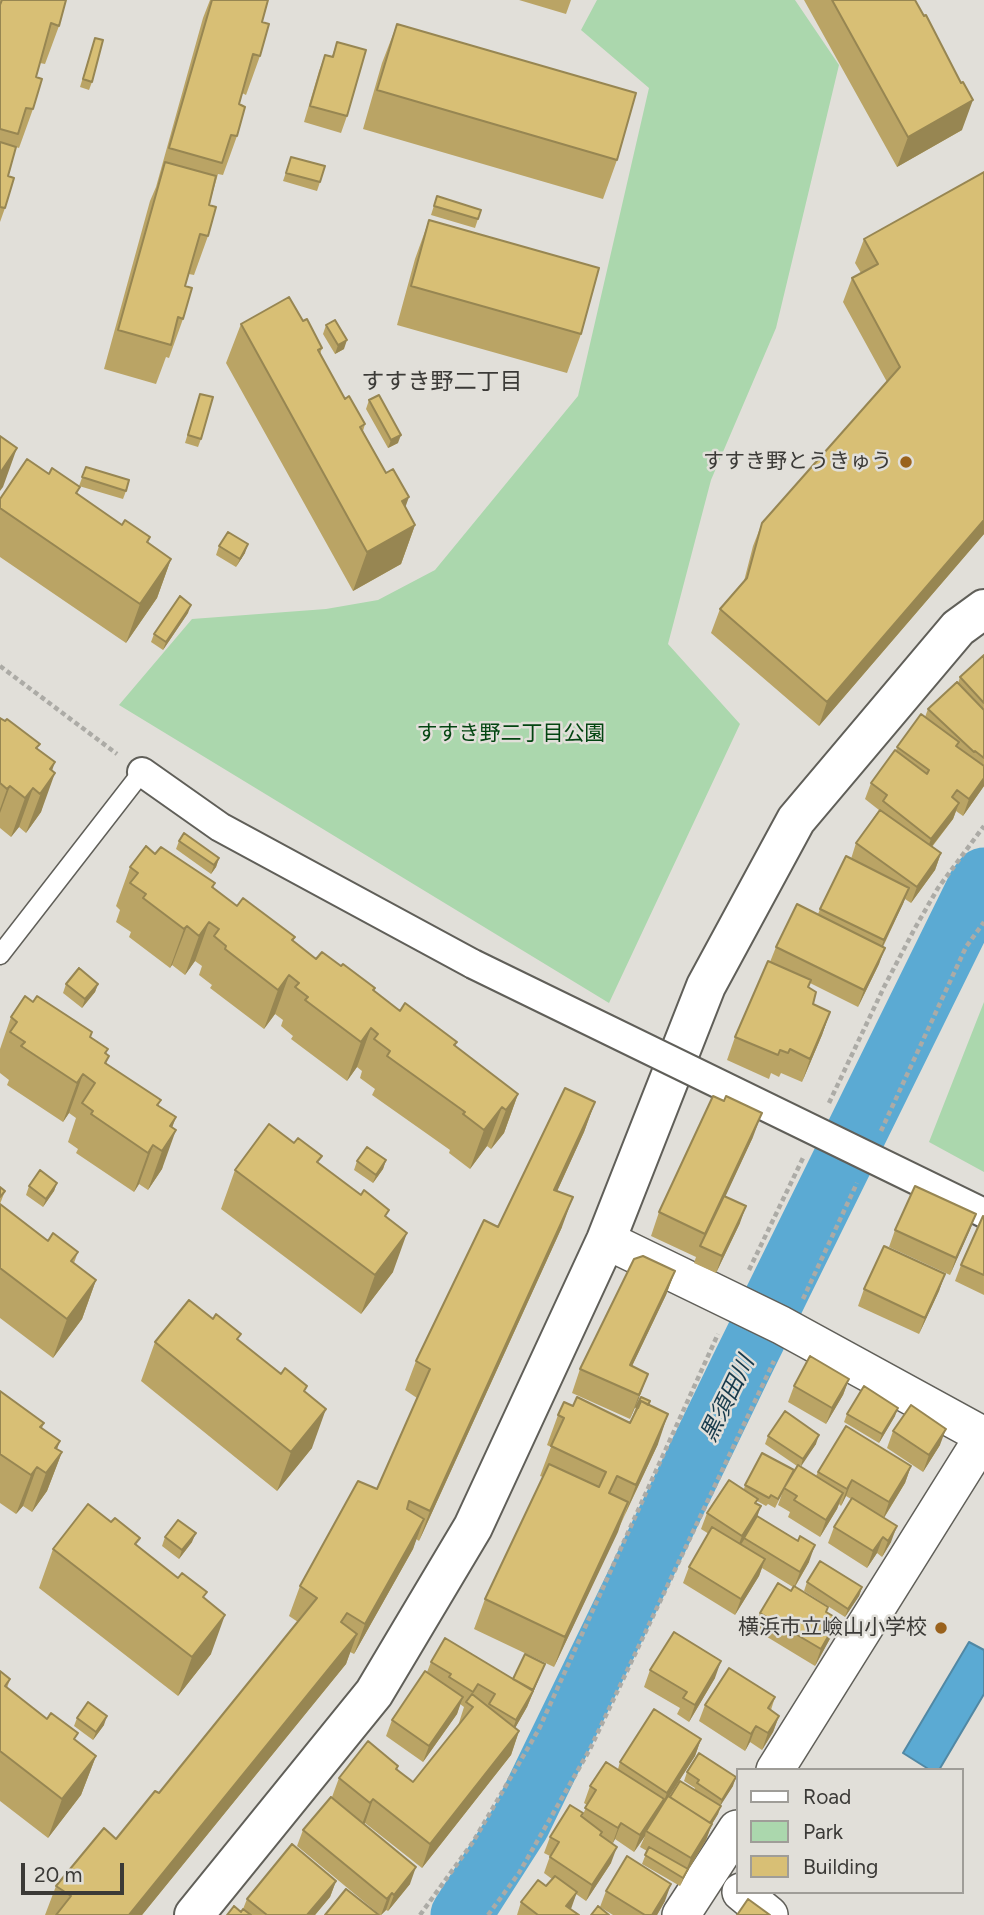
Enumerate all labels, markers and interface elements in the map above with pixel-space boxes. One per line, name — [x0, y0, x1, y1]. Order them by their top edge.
district label: すすき野二丁目 — [362, 368, 522, 396]
place label: すすき野とうきゅう — [703, 449, 892, 475]
marker: すすき野とうきゅう — [898, 454, 914, 470]
park label: すすき野二丁目公園 — [417, 721, 605, 747]
water label: 黒須田川 — [695, 1352, 761, 1446]
place label: 横浜市立嶮山小学校 — [738, 1615, 927, 1641]
marker: 横浜市立嶮山小学校 — [933, 1620, 949, 1636]
legend — [736, 1768, 963, 1894]
text: Road — [803, 1784, 851, 1809]
text: Park — [803, 1819, 843, 1844]
scale bar — [24, 1848, 128, 1892]
text: Building — [803, 1854, 878, 1879]
text: 20 m — [34, 1862, 82, 1887]

